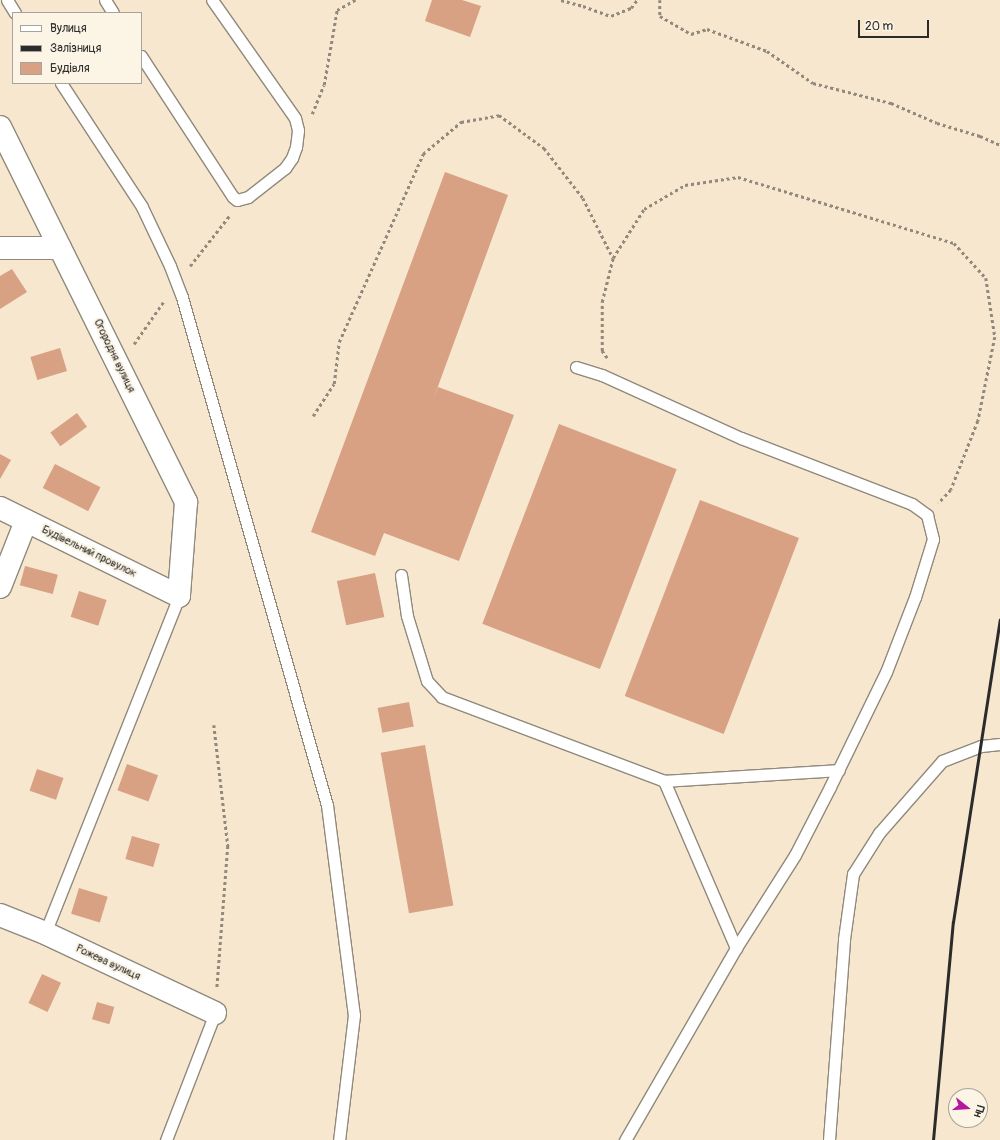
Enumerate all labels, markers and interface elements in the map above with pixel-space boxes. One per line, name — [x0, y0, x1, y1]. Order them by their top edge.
legend — [12, 12, 142, 84]
scale bar — [860, 12, 931, 38]
text: 20 m — [865, 19, 893, 34]
text: Вулиця — [50, 21, 87, 36]
text: Залізниця — [50, 41, 102, 56]
text: Будівля — [50, 61, 90, 76]
street label: Огородня вулиця — [90, 317, 138, 395]
street label: Будівельний провулок — [39, 523, 139, 581]
street label: Рожева вулиця — [74, 942, 142, 984]
north arrow — [948, 1088, 988, 1128]
text: Пн — [971, 1104, 987, 1119]

